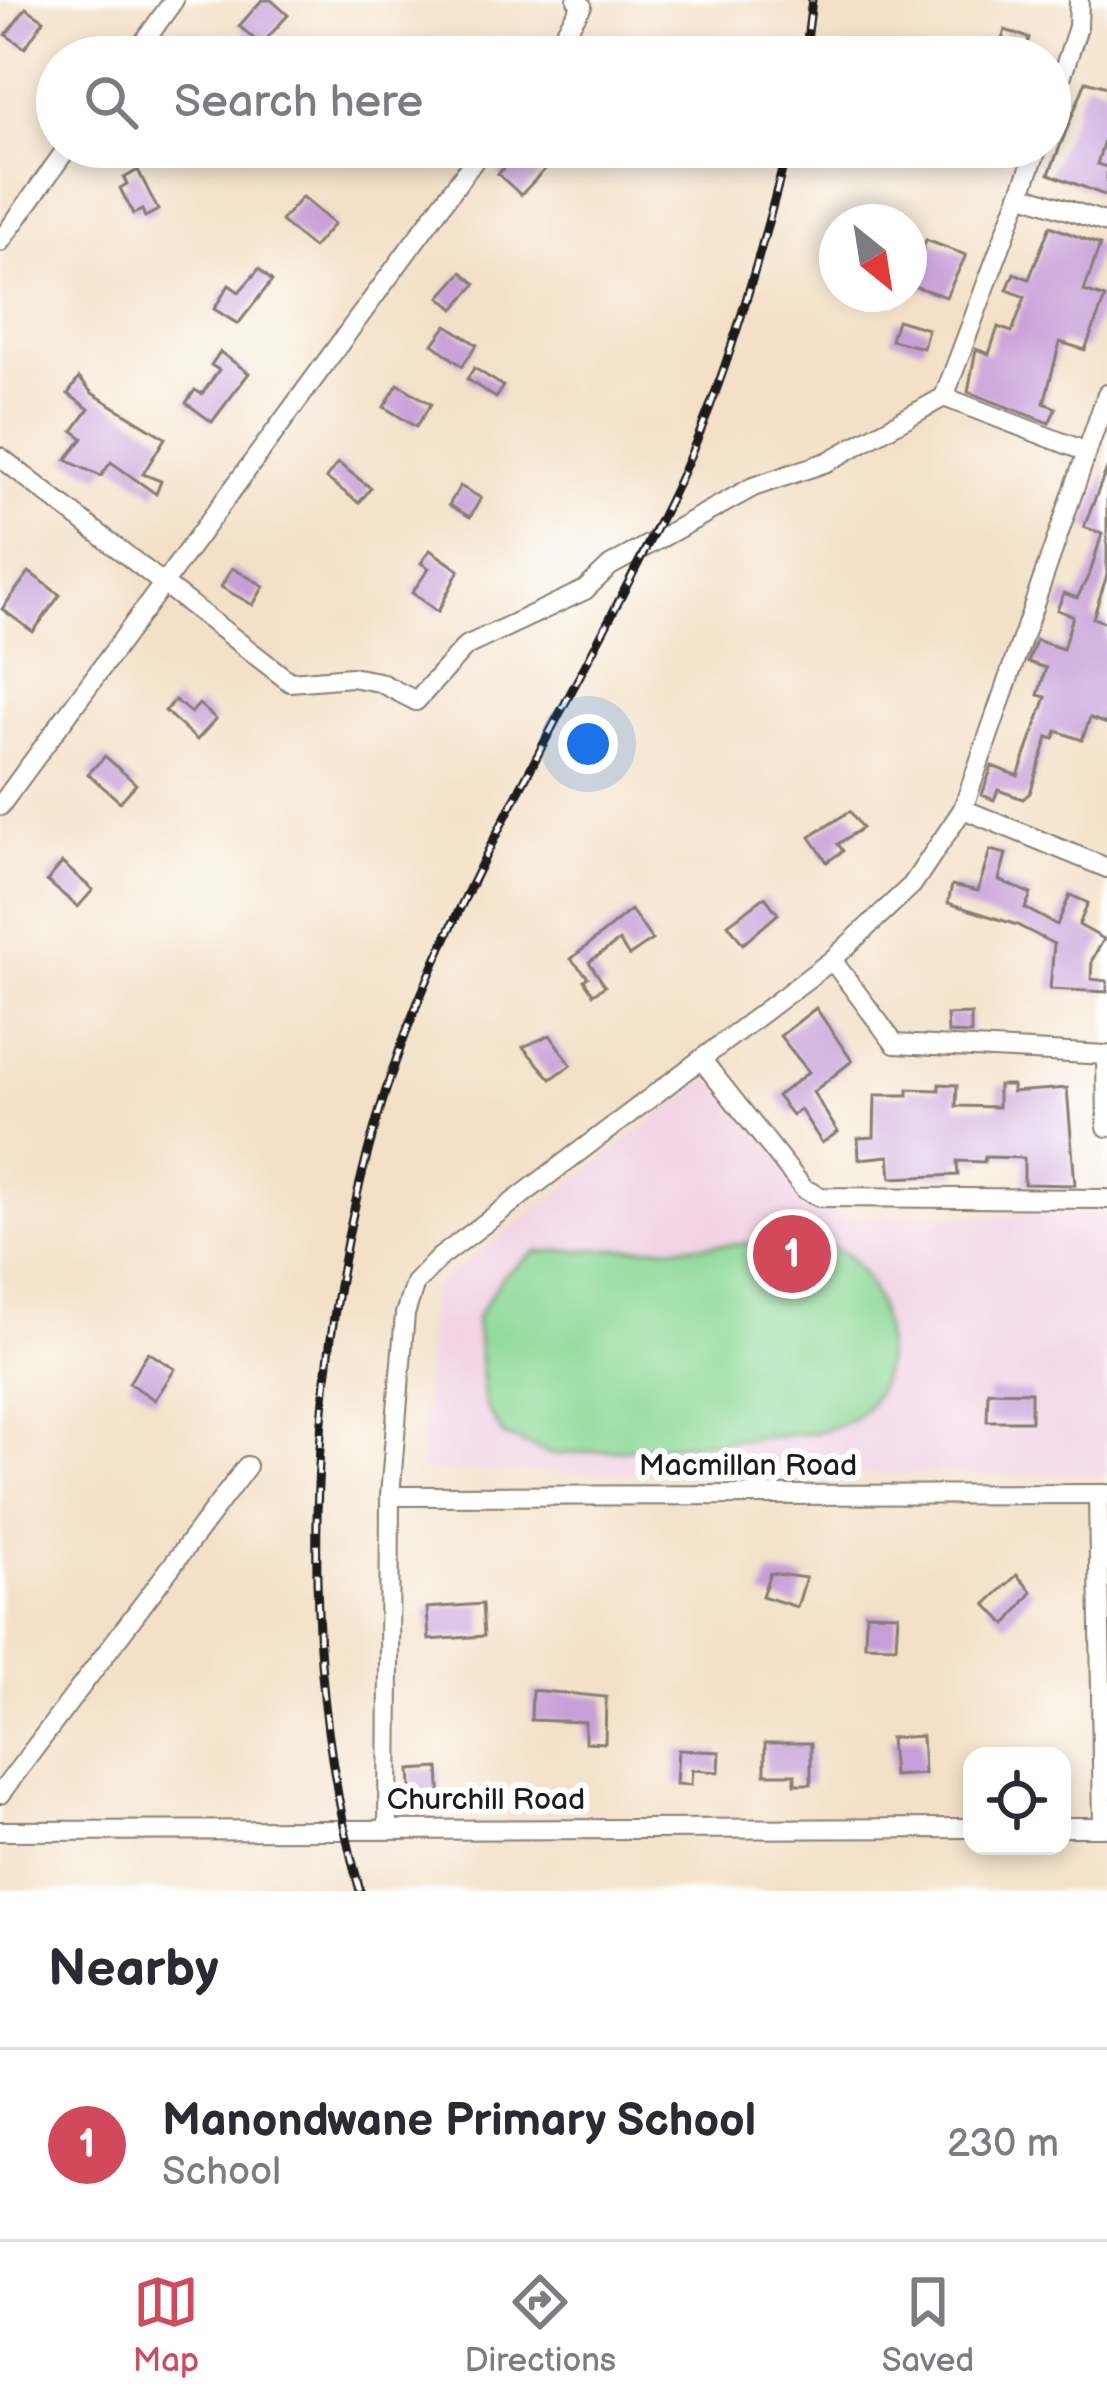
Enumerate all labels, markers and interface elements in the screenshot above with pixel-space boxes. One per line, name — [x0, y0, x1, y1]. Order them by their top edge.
search box — [36, 36, 1071, 168]
icon: search — [78, 69, 144, 135]
text: Search here — [174, 75, 423, 130]
north arrow — [819, 204, 927, 312]
your location — [558, 714, 618, 774]
pin: 1 — [753, 1209, 831, 1299]
street label: Macmillan Road — [639, 1448, 857, 1484]
map controls — [963, 1747, 1071, 1855]
button: locate — [963, 1747, 1071, 1855]
street label: Churchill Road — [387, 1782, 585, 1818]
text: Nearby — [48, 1939, 219, 2000]
text: Manondwane Primary School — [162, 2094, 756, 2149]
text: 1 — [79, 2121, 95, 2168]
text: 230 m — [947, 2121, 1059, 2168]
text: School — [162, 2149, 281, 2196]
tab: Map — [133, 2269, 199, 2381]
tab: Directions — [464, 2269, 616, 2381]
tab: Saved — [882, 2269, 974, 2381]

